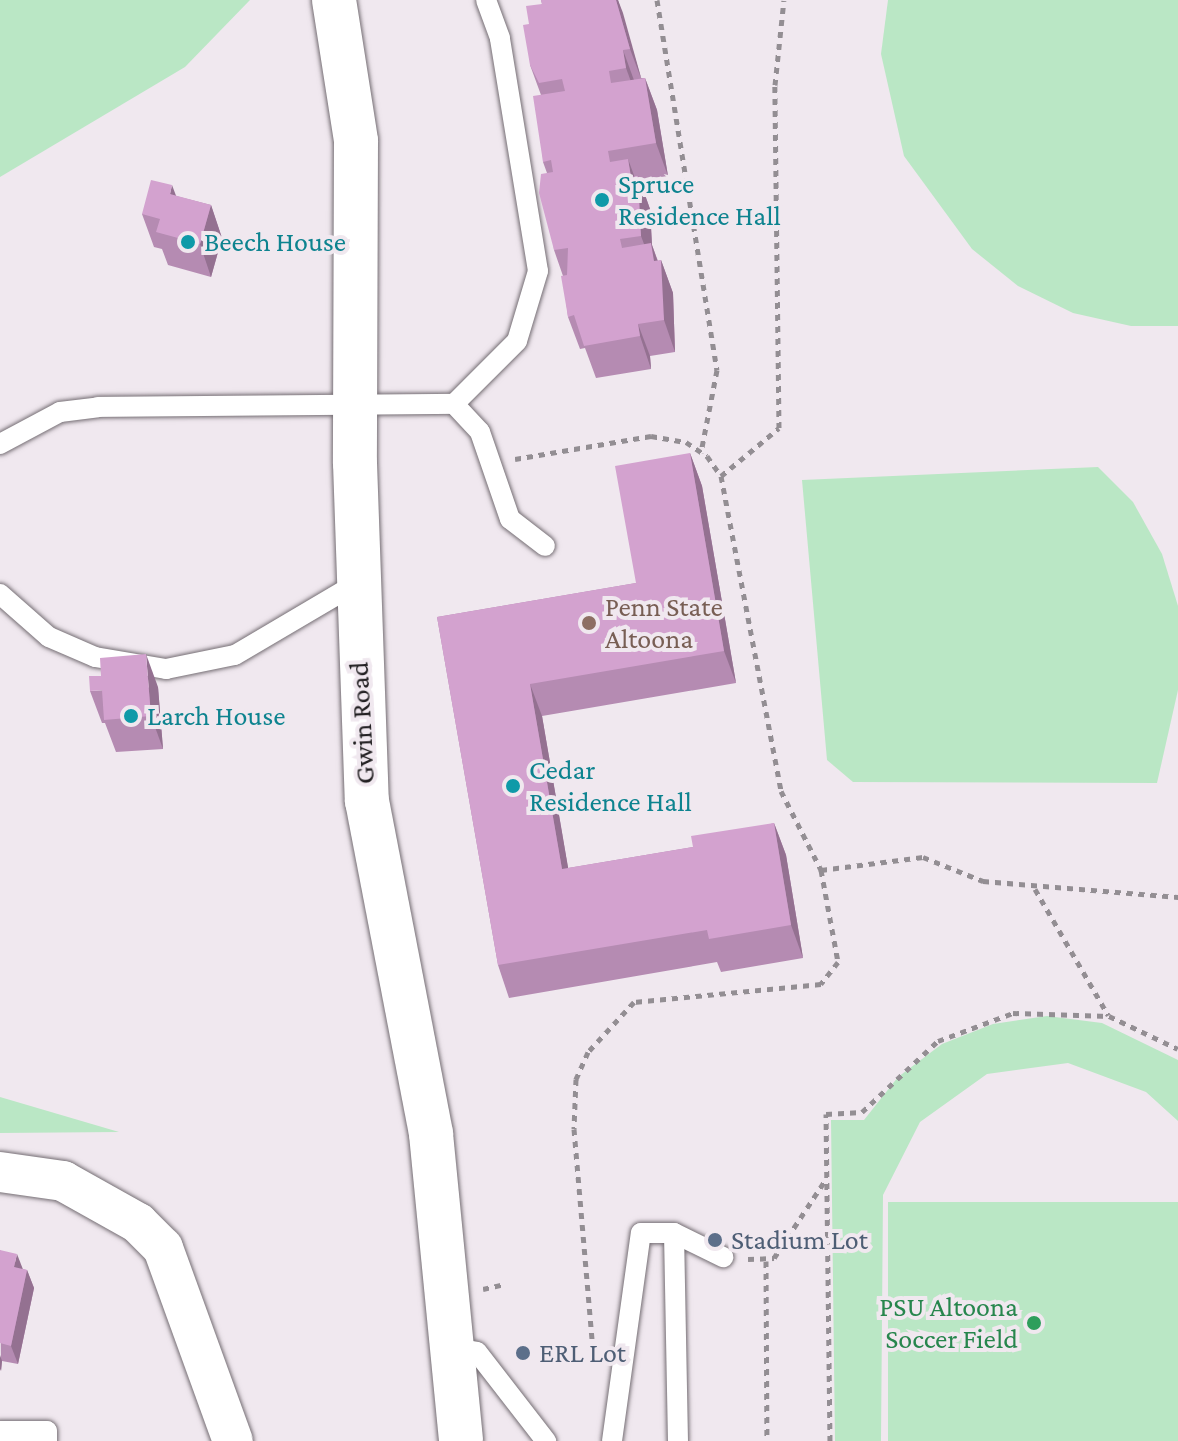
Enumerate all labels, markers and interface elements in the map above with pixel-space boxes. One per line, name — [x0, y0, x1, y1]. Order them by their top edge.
place label: Spruce Residence Hall — [618, 167, 781, 233]
marker: Spruce Residence Hall — [593, 191, 611, 209]
place label: Beech House — [204, 225, 346, 259]
marker: Beech House — [179, 233, 197, 251]
place label: Penn State Altoona — [605, 590, 723, 656]
marker: Penn State Altoona — [580, 614, 598, 632]
street label: Gwin Road — [342, 661, 382, 785]
place label: Larch House — [147, 699, 285, 733]
marker: Larch House — [122, 707, 140, 725]
place label: Cedar Residence Hall — [529, 753, 692, 819]
marker: Cedar Residence Hall — [504, 777, 522, 795]
place label: Stadium Lot — [731, 1223, 868, 1257]
marker: Stadium Lot — [706, 1231, 724, 1249]
place label: PSU Altoona Soccer Field — [879, 1290, 1018, 1356]
marker: PSU Altoona Soccer Field — [1025, 1314, 1043, 1332]
place label: ERL Lot — [539, 1336, 626, 1370]
marker: ERL Lot — [514, 1344, 532, 1362]

